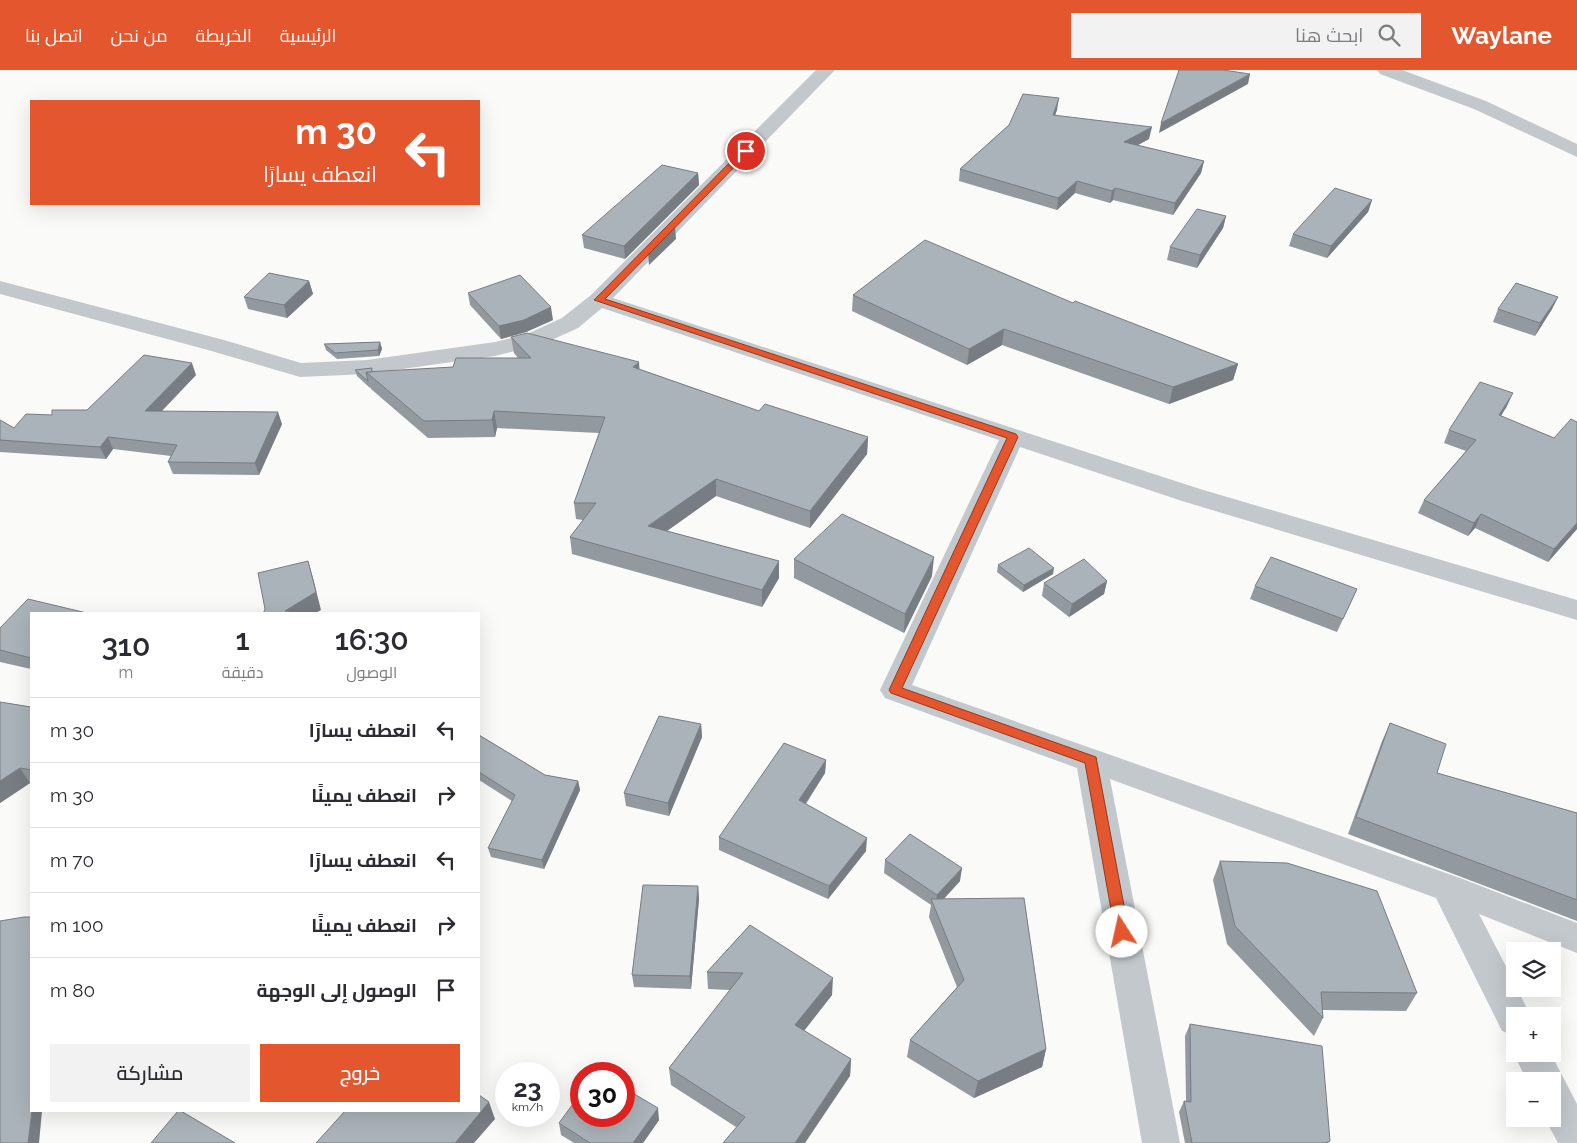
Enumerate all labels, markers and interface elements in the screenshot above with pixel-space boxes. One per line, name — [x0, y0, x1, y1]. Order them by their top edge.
search box — [1071, 13, 1421, 58]
icon: search — [1375, 21, 1403, 49]
text: Waylane — [1451, 21, 1552, 50]
text: ابحث هنا — [1295, 24, 1363, 46]
text: اتصل بنا — [25, 25, 83, 46]
text: من نحن — [111, 25, 168, 46]
text: الخريطة — [196, 25, 252, 46]
text: الرئيسية — [280, 25, 336, 46]
text: 30 m — [295, 111, 377, 152]
icon: left — [395, 120, 460, 185]
pin — [725, 130, 767, 172]
icon: arrive — [732, 137, 760, 165]
text: انعطف يسارًا — [263, 161, 377, 187]
text: 1 — [236, 622, 250, 657]
text: 16:30 — [335, 622, 409, 657]
text: 310 — [101, 628, 150, 663]
text: m — [119, 663, 133, 682]
text: دقيقة — [222, 663, 263, 682]
text: الوصول — [346, 663, 397, 682]
icon: left — [432, 716, 460, 744]
text: 30 m — [50, 719, 94, 741]
text: انعطف يسارًا — [309, 719, 417, 741]
icon: right — [432, 781, 460, 809]
text: 30 m — [50, 784, 94, 806]
text: انعطف يمينًا — [311, 784, 417, 806]
icon: left — [432, 846, 460, 874]
text: 70 m — [50, 849, 94, 871]
text: انعطف يسارًا — [309, 849, 417, 871]
position arrow — [1095, 905, 1147, 957]
icon: right — [432, 911, 460, 939]
text: 100 m — [50, 914, 104, 936]
text: انعطف يمينًا — [311, 914, 417, 936]
map controls — [1506, 942, 1561, 1127]
button: layers — [1506, 942, 1561, 997]
icon: arrive — [432, 976, 460, 1004]
text: 80 m — [50, 979, 95, 1001]
text: الوصول إلى الوجهة — [257, 979, 417, 1001]
button: + — [1506, 1007, 1561, 1062]
button: مشاركة — [50, 1044, 250, 1102]
button: خروج — [260, 1044, 460, 1102]
speed limit sign: 30 — [570, 1062, 635, 1127]
button: − — [1506, 1072, 1561, 1127]
text: 23 — [513, 1073, 542, 1103]
text: km/h — [512, 1100, 543, 1114]

